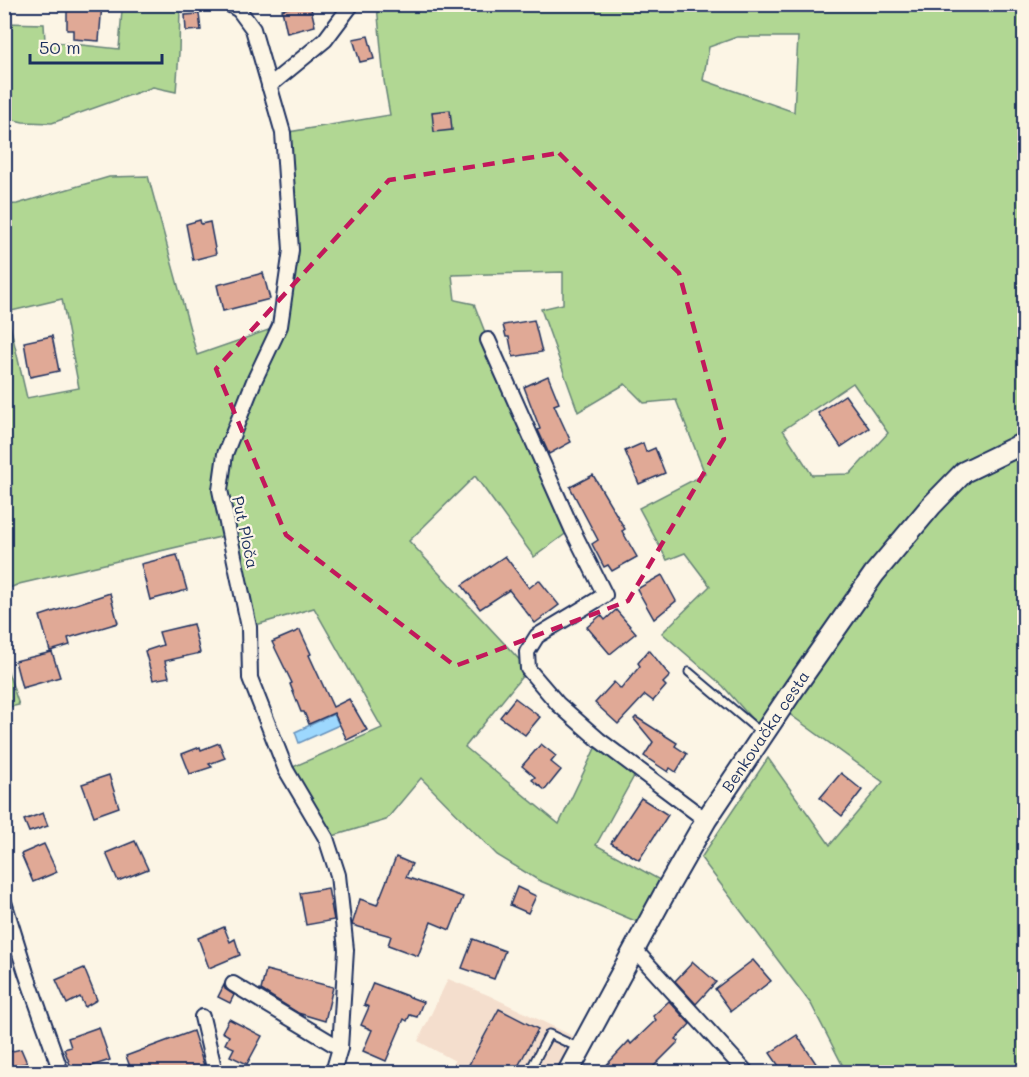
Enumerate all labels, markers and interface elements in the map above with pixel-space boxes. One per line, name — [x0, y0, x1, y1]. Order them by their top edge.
scale bar — [30, 27, 162, 65]
text: 50 m — [39, 35, 81, 59]
street label: Put Ploča — [228, 494, 264, 570]
street label: Benkovačka cesta — [717, 666, 813, 796]

